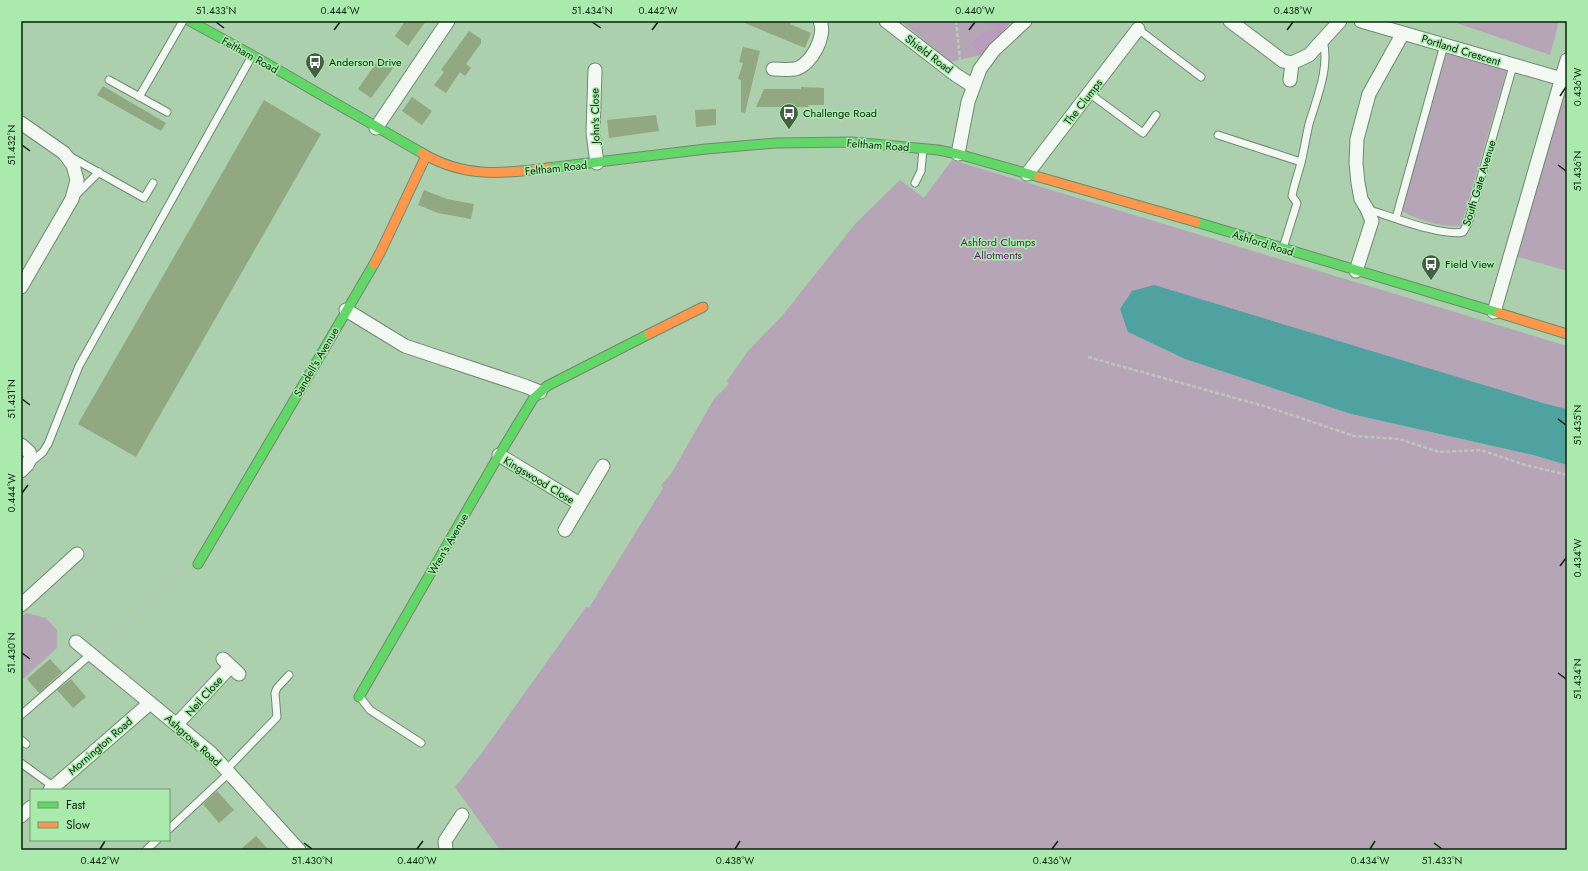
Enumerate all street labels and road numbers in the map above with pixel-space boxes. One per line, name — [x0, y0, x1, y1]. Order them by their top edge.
street label: Portland Crescent — [1420, 30, 1503, 70]
street label: Shield Road — [902, 31, 956, 77]
street label: Feltham Road — [219, 33, 281, 77]
street label: The Clumps — [1060, 75, 1107, 129]
street label: John's Close — [587, 88, 604, 146]
street label: Feltham Road — [846, 135, 910, 155]
street label: South Gate Avenue — [1458, 138, 1500, 228]
street label: Feltham Road — [524, 157, 588, 179]
street label: Ashford Road — [1230, 226, 1296, 260]
street label: Sandell's Avenue — [290, 324, 343, 400]
street label: Kingswood Close — [500, 452, 578, 508]
street label: Wren's Avenue — [424, 510, 472, 578]
street label: Neil Close — [182, 672, 227, 720]
street label: Ashgrove Road — [161, 710, 225, 770]
street label: Mornington Road — [64, 713, 136, 779]

